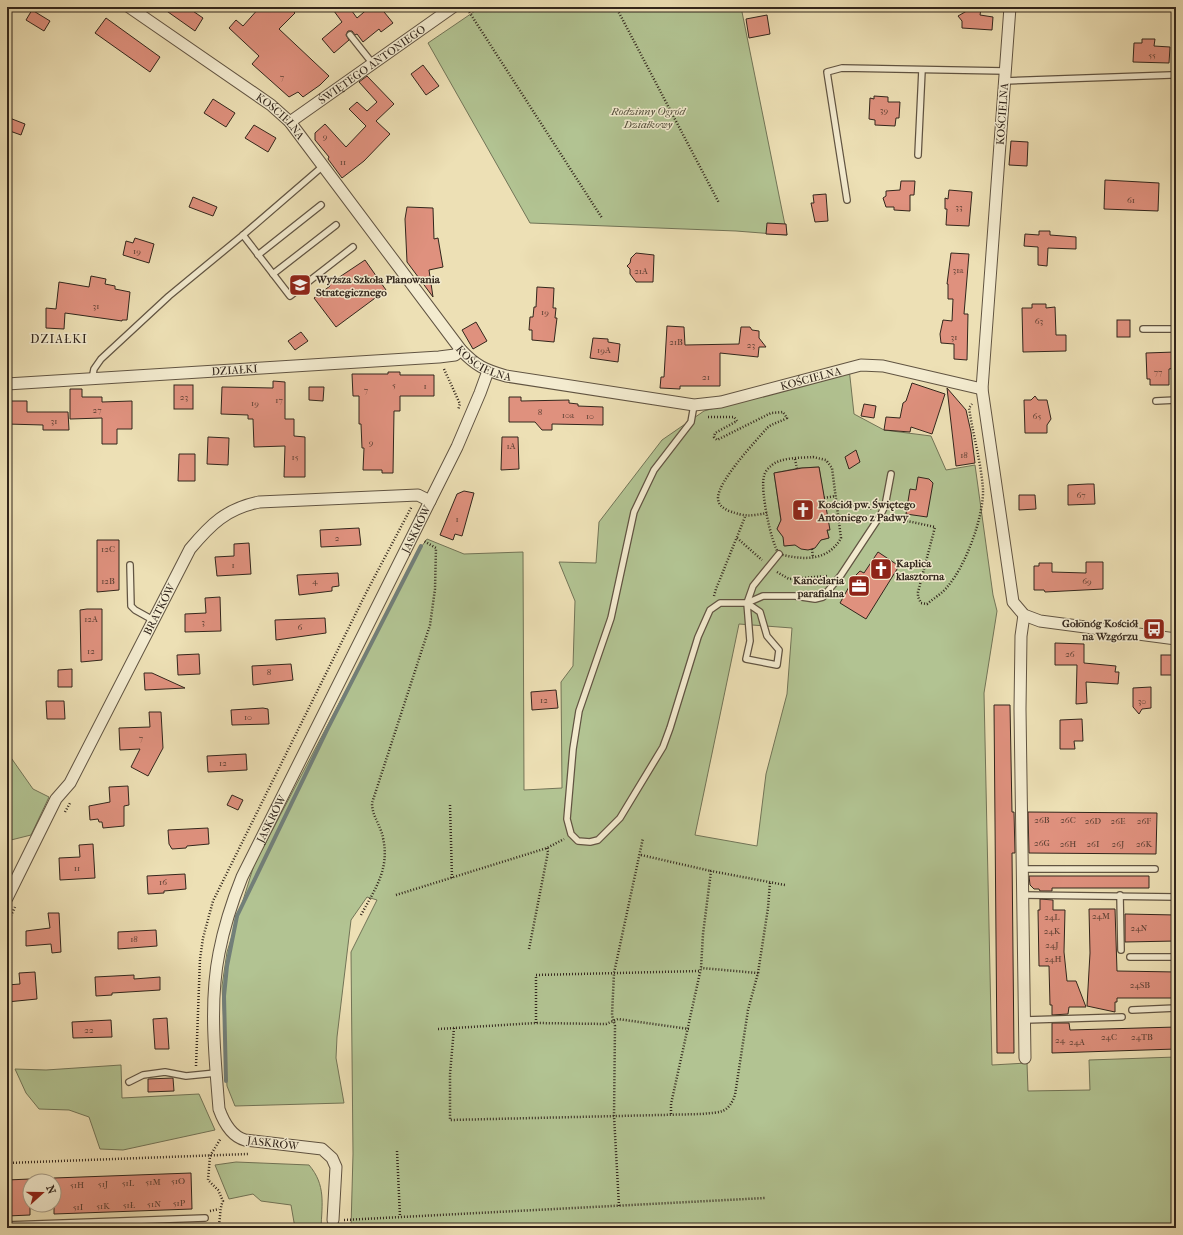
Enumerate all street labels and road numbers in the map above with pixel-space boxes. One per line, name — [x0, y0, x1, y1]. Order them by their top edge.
street label: ŚWIĘTEGO ANTONIEGO — [316, 22, 428, 107]
street label: KOŚCIELNA — [994, 82, 1011, 146]
street label: KOŚCIELNA — [253, 91, 307, 143]
street label: KOŚCIELNA — [453, 343, 513, 384]
street label: DZIAŁKI — [211, 362, 259, 378]
street label: KOŚCIELNA — [779, 364, 843, 393]
street label: JASKRÓW — [399, 502, 434, 556]
street label: BRATKÓW — [141, 580, 179, 637]
street label: JASKRÓW — [254, 792, 289, 846]
street label: JASKRÓW — [245, 1134, 301, 1153]

